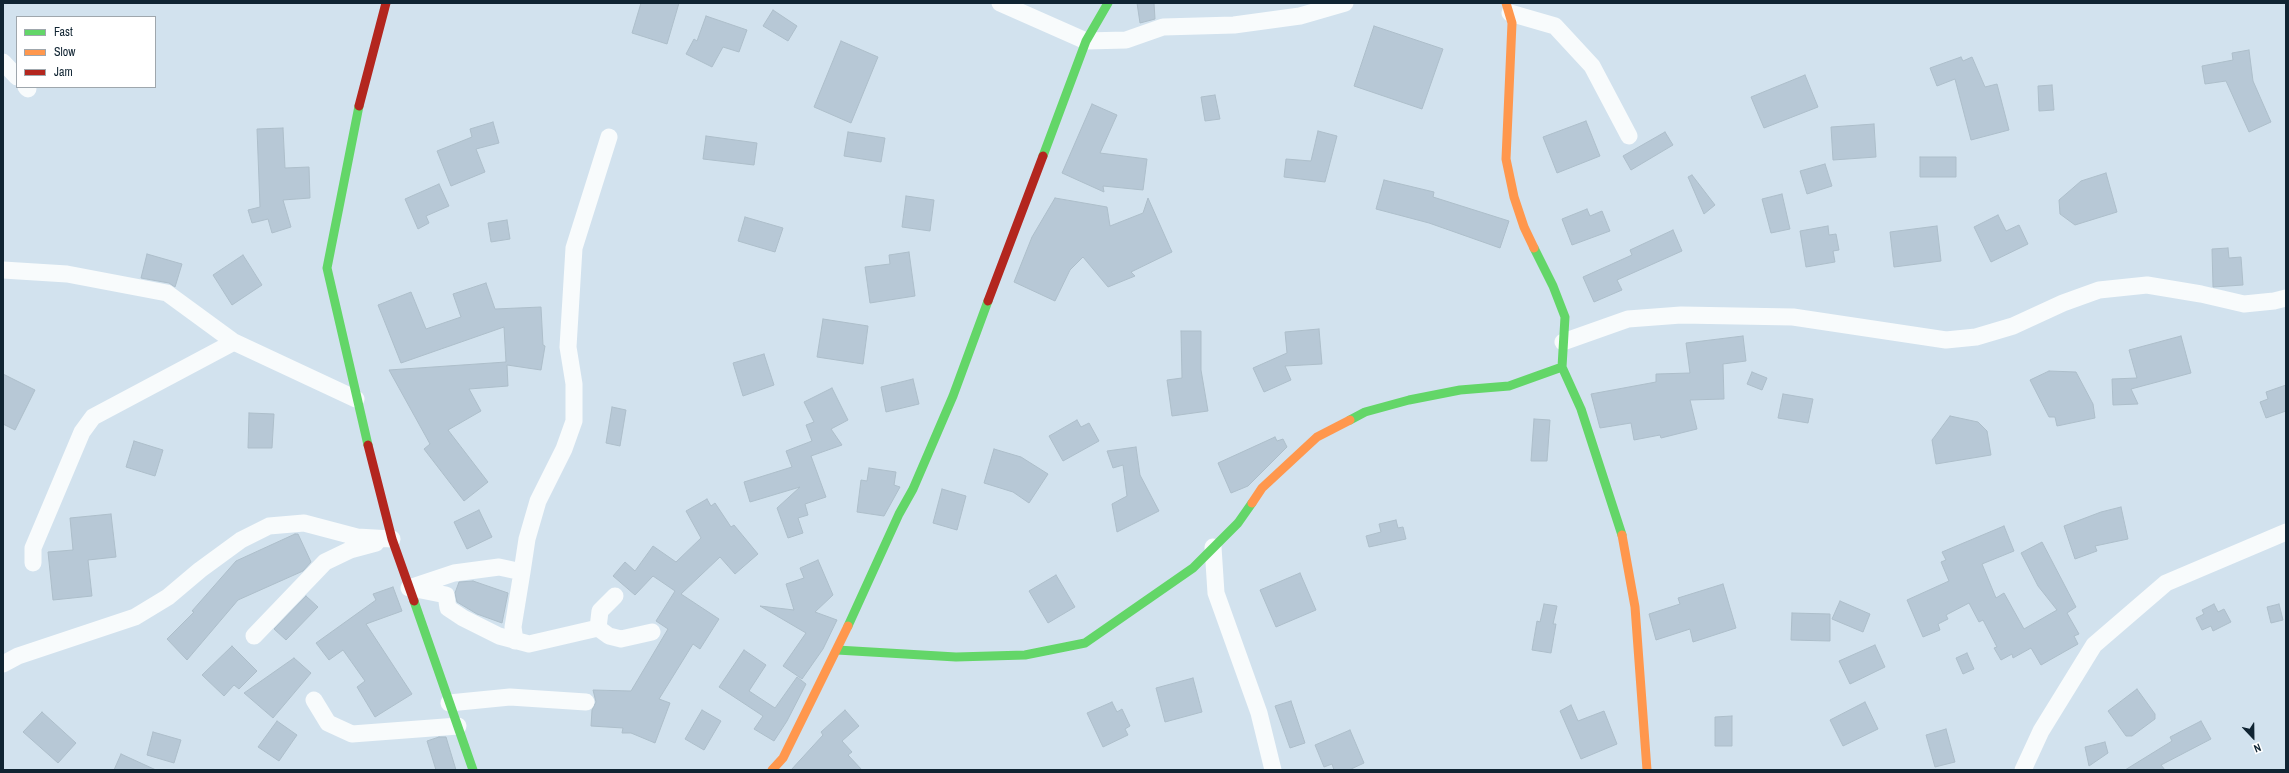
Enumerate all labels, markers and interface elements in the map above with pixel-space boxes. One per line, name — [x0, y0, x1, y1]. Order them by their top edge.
legend — [16, 16, 156, 88]
text: Fast — [54, 24, 73, 40]
text: Slow — [54, 44, 75, 60]
text: Jam — [54, 64, 73, 80]
north arrow — [2233, 717, 2273, 757]
text: N — [2252, 740, 2263, 756]

